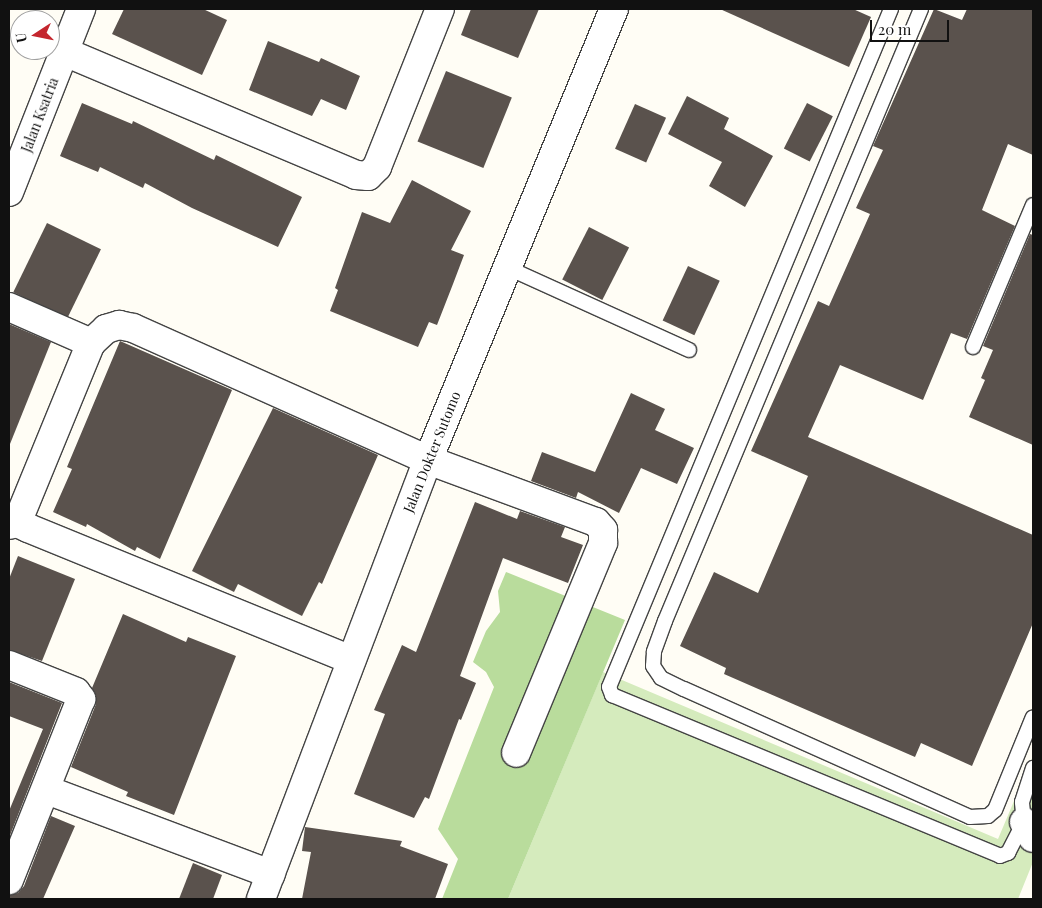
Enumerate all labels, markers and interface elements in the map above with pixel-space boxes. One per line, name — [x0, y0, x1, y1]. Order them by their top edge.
north arrow — [10, 10, 60, 60]
scale bar — [872, 10, 951, 42]
text: 20 m — [878, 19, 911, 39]
text: U — [11, 31, 31, 44]
street label: Jalan Ksatria — [18, 75, 62, 155]
street label: Jalan Dokter Sutomo — [400, 389, 464, 515]

